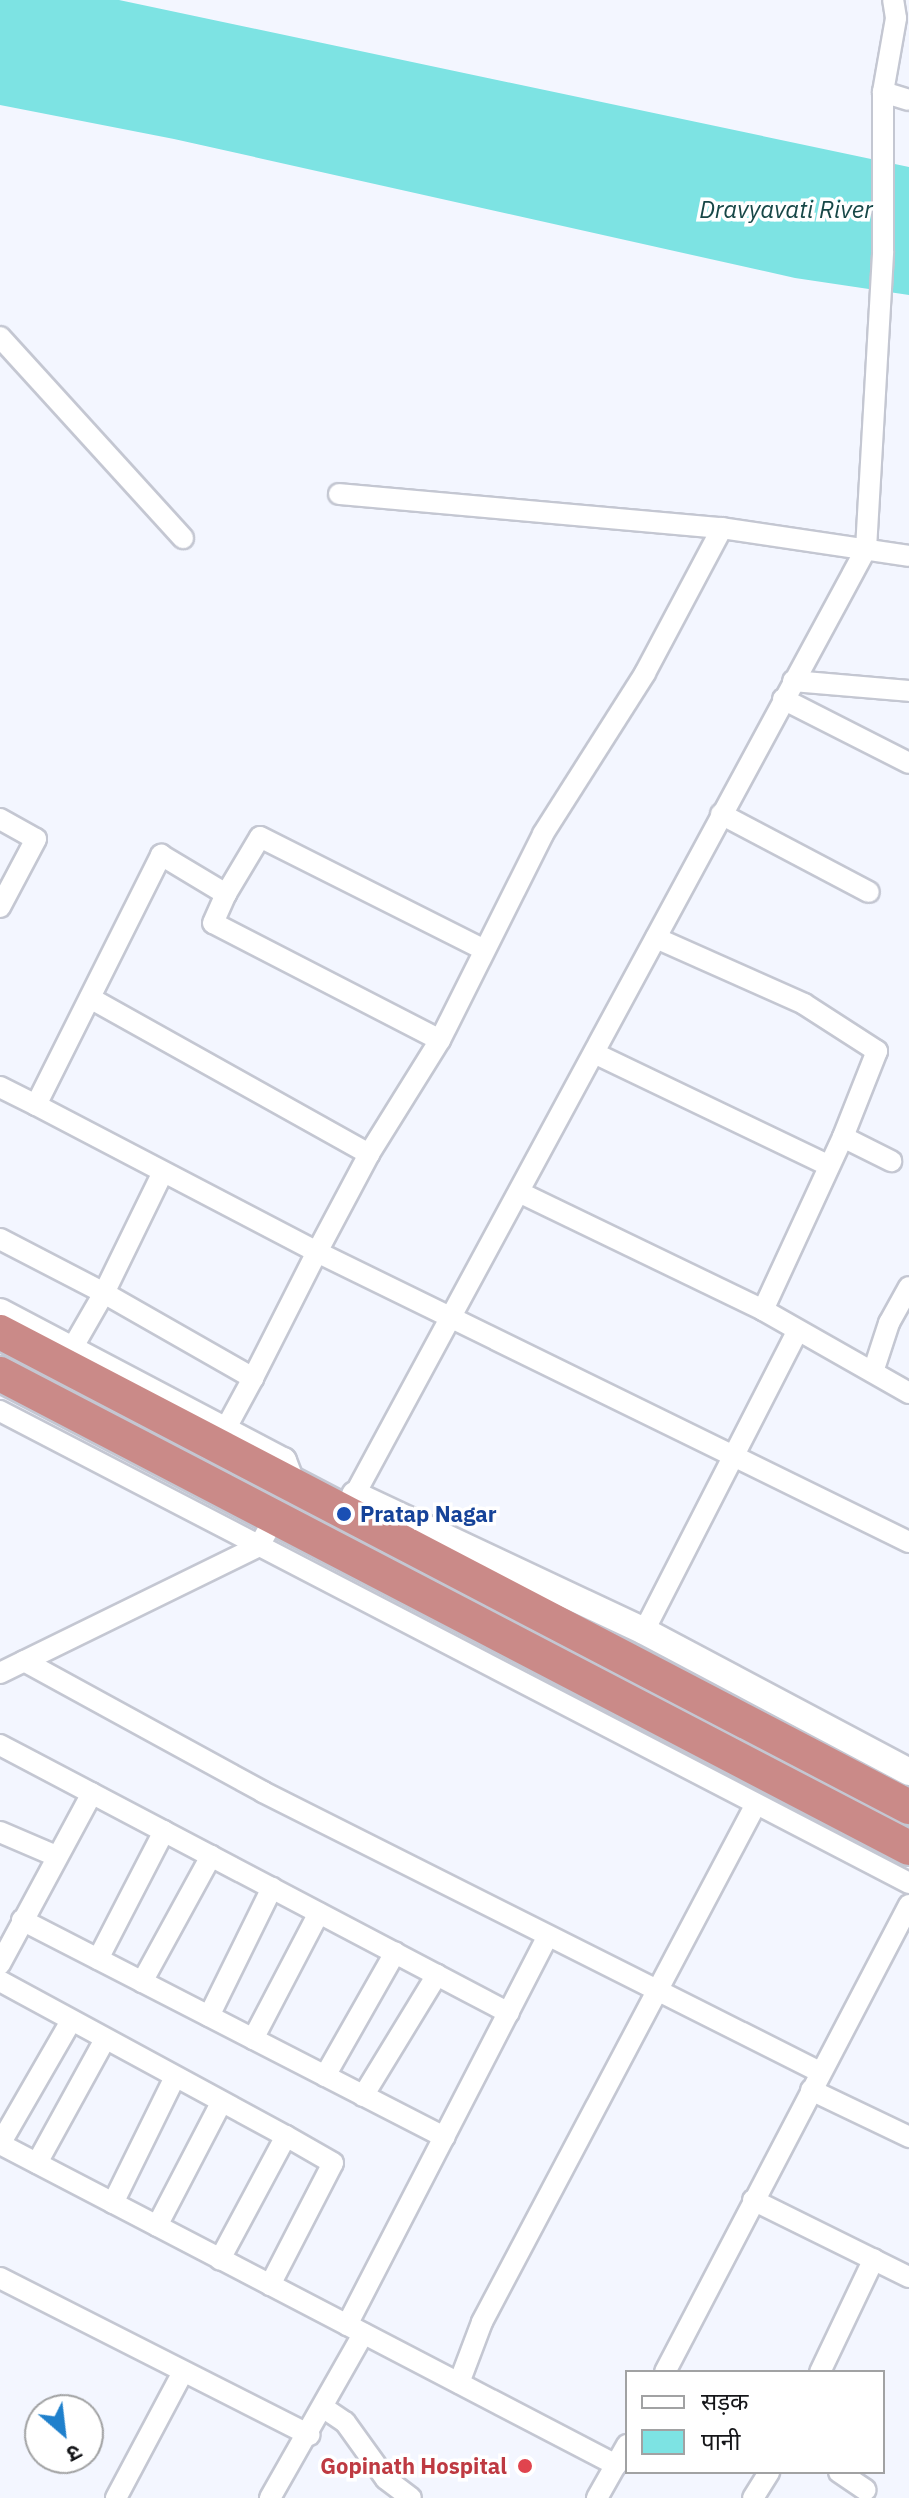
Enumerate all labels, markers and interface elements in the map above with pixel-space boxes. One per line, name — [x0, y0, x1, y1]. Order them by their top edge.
water label: Dravyavati River — [699, 196, 873, 224]
place label: Pratap Nagar — [360, 1501, 497, 1527]
marker: Pratap Nagar — [335, 1505, 353, 1523]
legend — [625, 2370, 885, 2474]
text: सड़क — [701, 2385, 749, 2417]
north arrow — [24, 2394, 104, 2474]
text: पानी — [701, 2425, 740, 2457]
text: उ — [62, 2438, 87, 2470]
place label: Gopinath Hospital — [320, 2453, 507, 2479]
marker: Gopinath Hospital — [514, 2455, 536, 2477]

